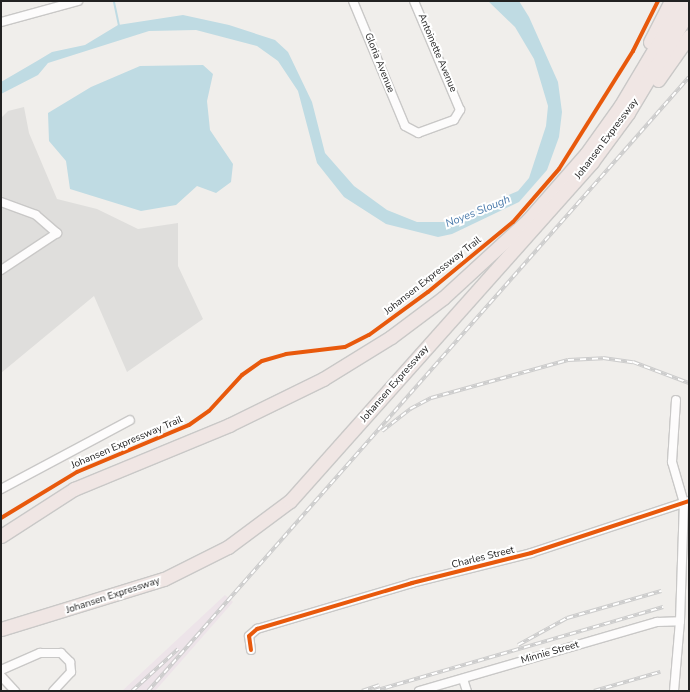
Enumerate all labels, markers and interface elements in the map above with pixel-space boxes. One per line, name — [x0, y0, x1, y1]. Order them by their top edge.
street label: Antoinette Avenue — [415, 12, 459, 94]
street label: Gloria Avenue — [362, 31, 396, 95]
street label: Johansen Expressway — [573, 96, 641, 182]
water label: Noyes Slough — [444, 193, 512, 231]
street label: Johansen Expressway Trail — [382, 234, 484, 318]
street label: Johansen Expressway — [358, 343, 432, 425]
street label: Johansen Expressway Trail — [70, 414, 184, 472]
street label: Charles Street — [450, 544, 516, 572]
street label: Johansen Expressway — [65, 575, 161, 617]
street label: Minnie Street — [520, 639, 580, 667]

